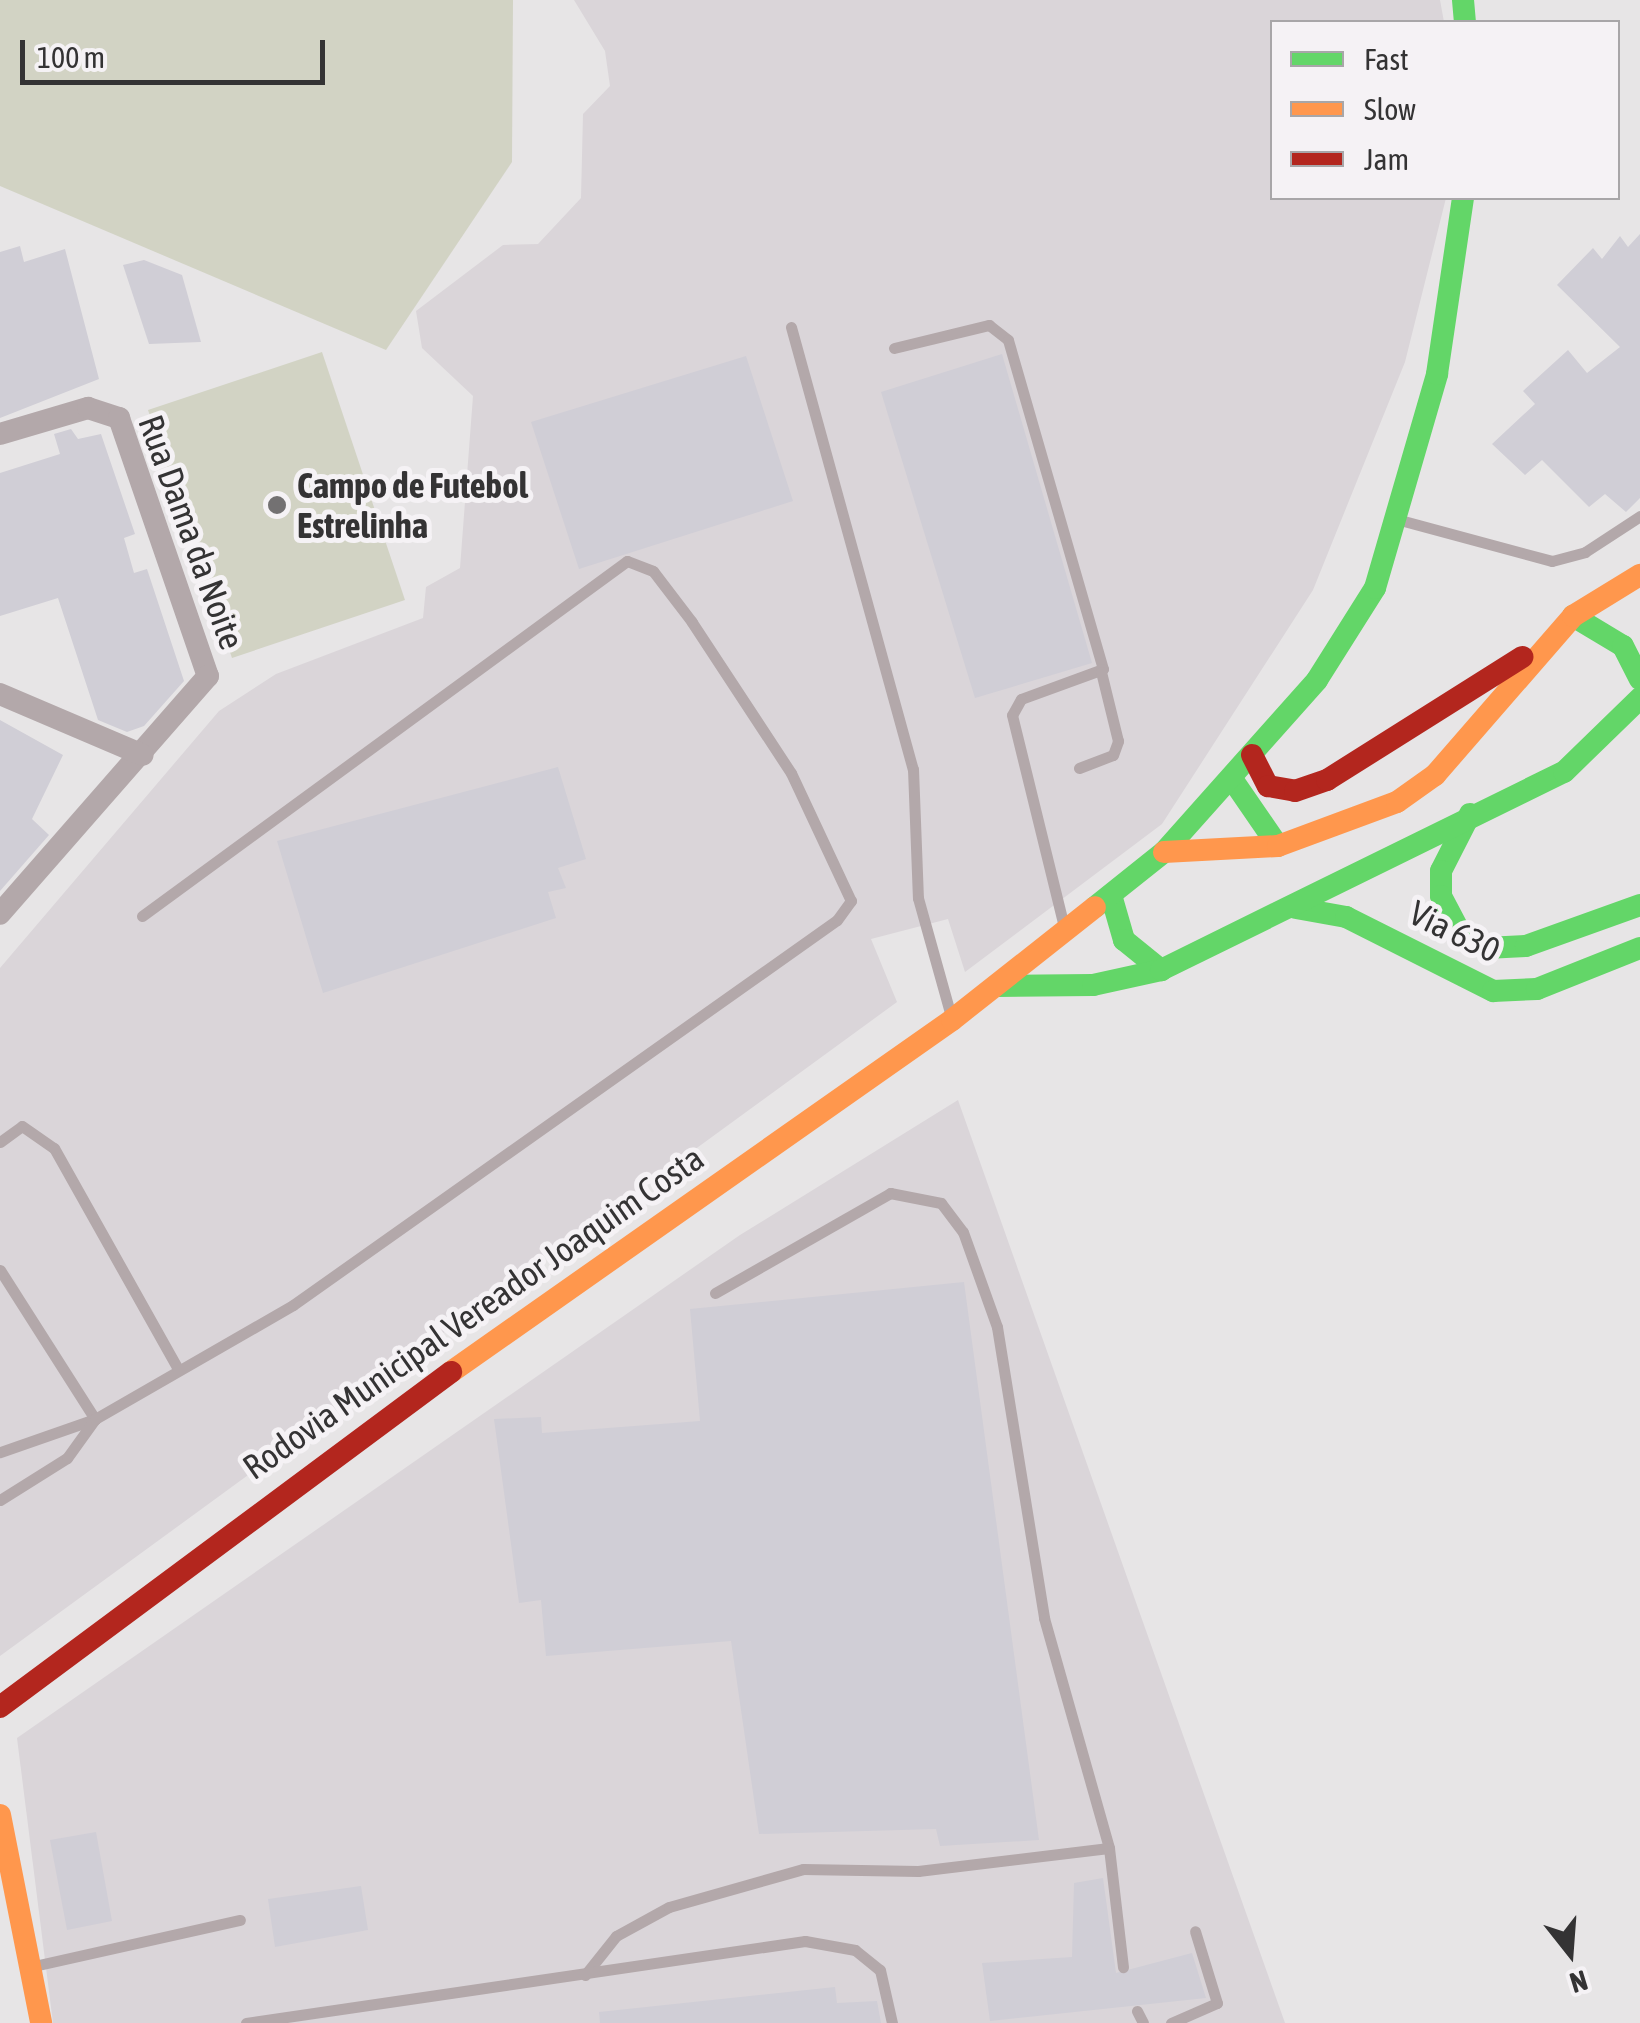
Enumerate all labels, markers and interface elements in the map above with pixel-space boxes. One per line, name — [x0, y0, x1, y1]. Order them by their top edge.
scale bar — [25, 20, 330, 82]
legend — [1270, 20, 1620, 200]
text: 100 m — [37, 40, 105, 74]
text: Fast — [1364, 42, 1409, 76]
text: Slow — [1364, 92, 1416, 126]
text: Jam — [1364, 142, 1409, 176]
street label: Rua Dama da Noite — [130, 409, 254, 655]
place label: Campo de Futebol Estrelinha — [297, 464, 528, 546]
marker: Campo de Futebol Estrelinha — [266, 494, 288, 516]
street label: Via 630 — [1403, 891, 1507, 971]
street label: Rodovia Municipal Vereador Joaquim Costa — [235, 1136, 711, 1488]
north arrow — [1520, 1903, 1620, 2003]
text: N — [1566, 1964, 1591, 1999]

